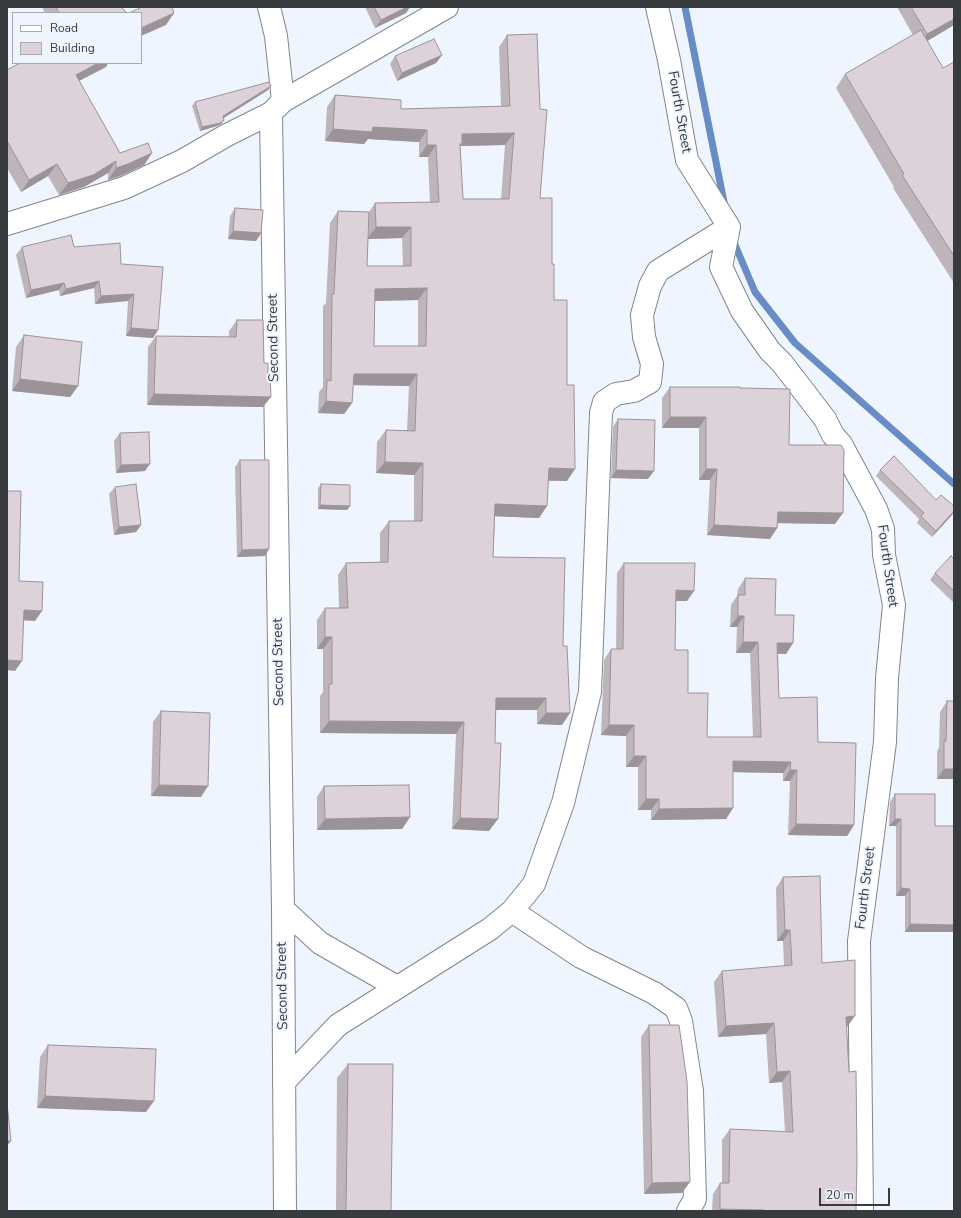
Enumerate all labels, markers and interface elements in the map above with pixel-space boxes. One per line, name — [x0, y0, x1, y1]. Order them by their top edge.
legend — [12, 12, 142, 64]
text: Road — [50, 20, 78, 36]
text: Building — [50, 40, 95, 56]
street label: Fourth Street — [664, 70, 694, 154]
street label: Second Street — [265, 294, 283, 382]
street label: Fourth Street — [873, 524, 901, 608]
street label: Second Street — [270, 618, 288, 706]
street label: Fourth Street — [853, 846, 879, 930]
street label: Second Street — [274, 942, 292, 1030]
scale bar — [821, 1180, 892, 1206]
text: 20 m — [826, 1187, 854, 1203]

